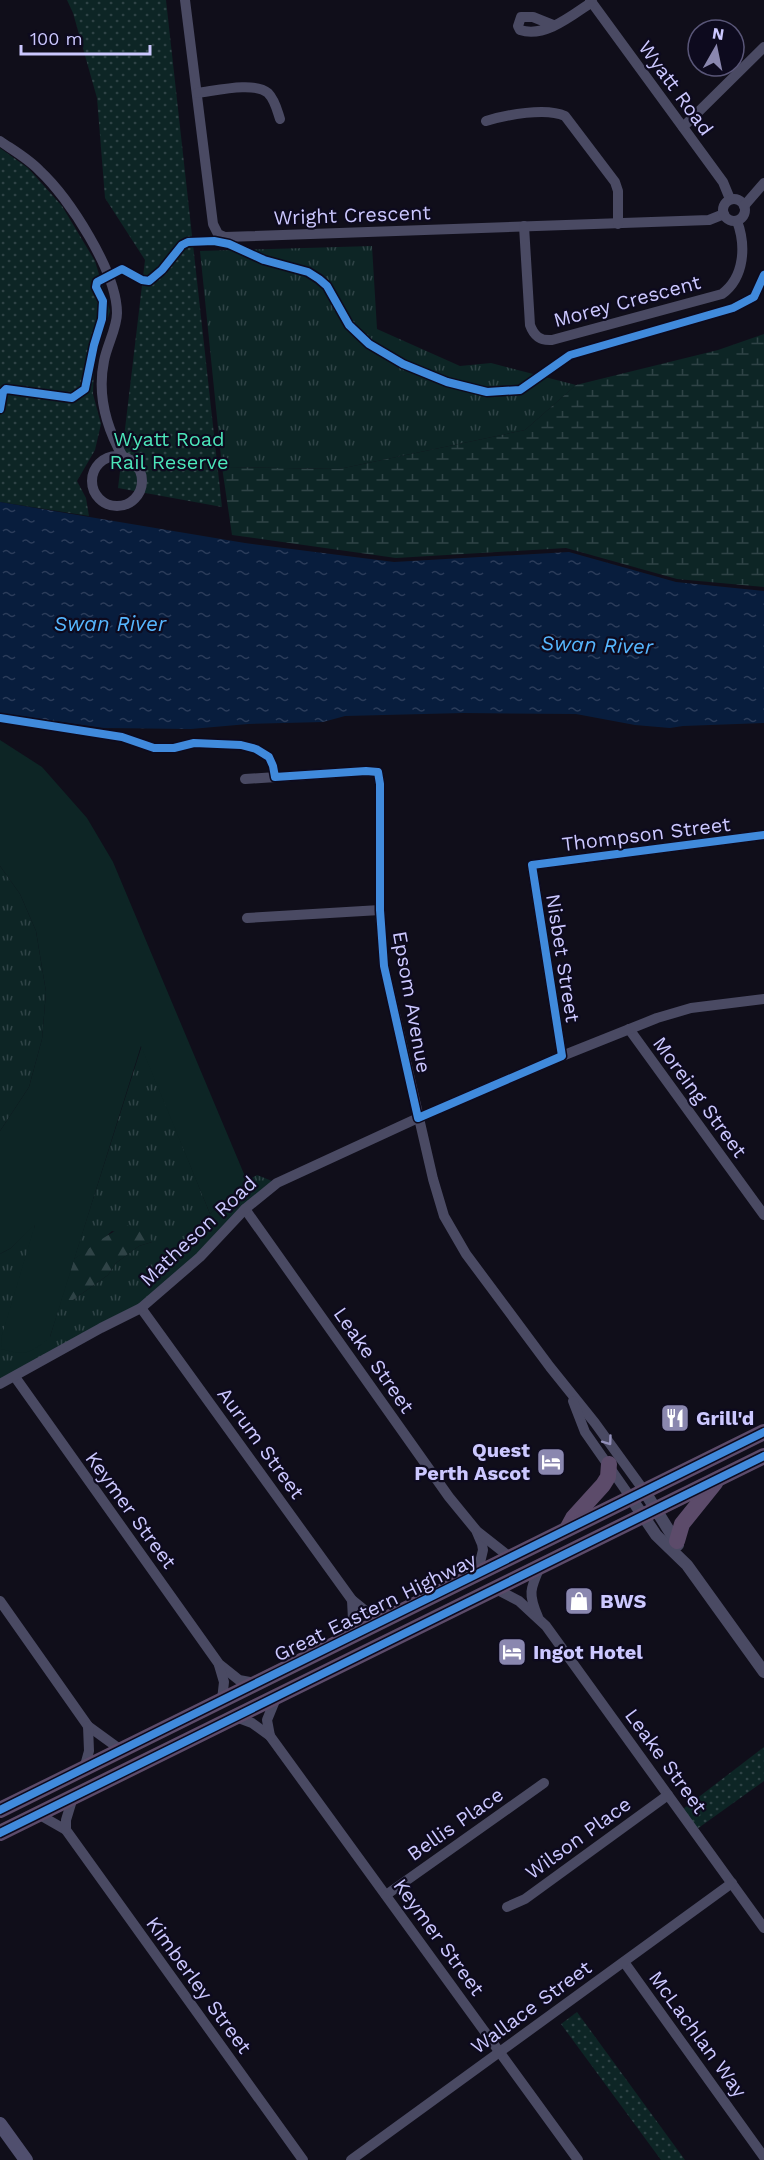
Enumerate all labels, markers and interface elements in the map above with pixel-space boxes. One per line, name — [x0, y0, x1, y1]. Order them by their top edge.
scale bar — [21, 18, 150, 56]
north arrow — [686, 18, 746, 78]
text: N — [711, 23, 726, 44]
text: 100 m — [30, 28, 83, 49]
street label: Wyatt Road — [634, 36, 718, 140]
street label: Wright Crescent — [273, 200, 432, 230]
street label: Morey Crescent — [551, 270, 704, 332]
park label: Wyatt Road Rail Reserve — [110, 427, 228, 474]
water label: Swan River — [54, 611, 167, 636]
water label: Swan River — [540, 630, 655, 659]
street label: Thompson Street — [560, 812, 732, 856]
street label: Nisbet Street — [541, 892, 585, 1025]
street label: Epsom Avenue — [388, 929, 436, 1075]
street label: Moreing Street — [648, 1032, 752, 1163]
street label: Matheson Road — [135, 1171, 261, 1291]
street label: Leake Street — [329, 1302, 420, 1418]
street label: Aurum Street — [213, 1383, 310, 1504]
restaurant icon: Grill'd — [659, 1402, 691, 1434]
place label: Grill'd — [696, 1406, 754, 1430]
one-way arrow — [601, 1434, 612, 1445]
place label: Quest Perth Ascot — [414, 1438, 530, 1485]
hotel icon: Quest Perth Ascot — [535, 1446, 567, 1478]
street label: Keymer Street — [80, 1447, 182, 1574]
street label: Great Eastern Highway — [270, 1547, 481, 1667]
shop icon: BWS — [563, 1585, 595, 1617]
place label: BWS — [600, 1589, 647, 1613]
hotel icon: Ingot Hotel — [496, 1636, 528, 1668]
place label: Ingot Hotel — [533, 1640, 643, 1664]
street label: Leake Street — [620, 1704, 713, 1819]
street label: Bellis Place — [402, 1782, 508, 1866]
street label: Wilson Place — [520, 1792, 636, 1884]
street label: Keymer Street — [388, 1874, 490, 2001]
street label: Kimberley Street — [141, 1912, 257, 2059]
street label: Wallace Street — [466, 1955, 596, 2059]
street label: McLachlan Way — [644, 1966, 752, 2103]

